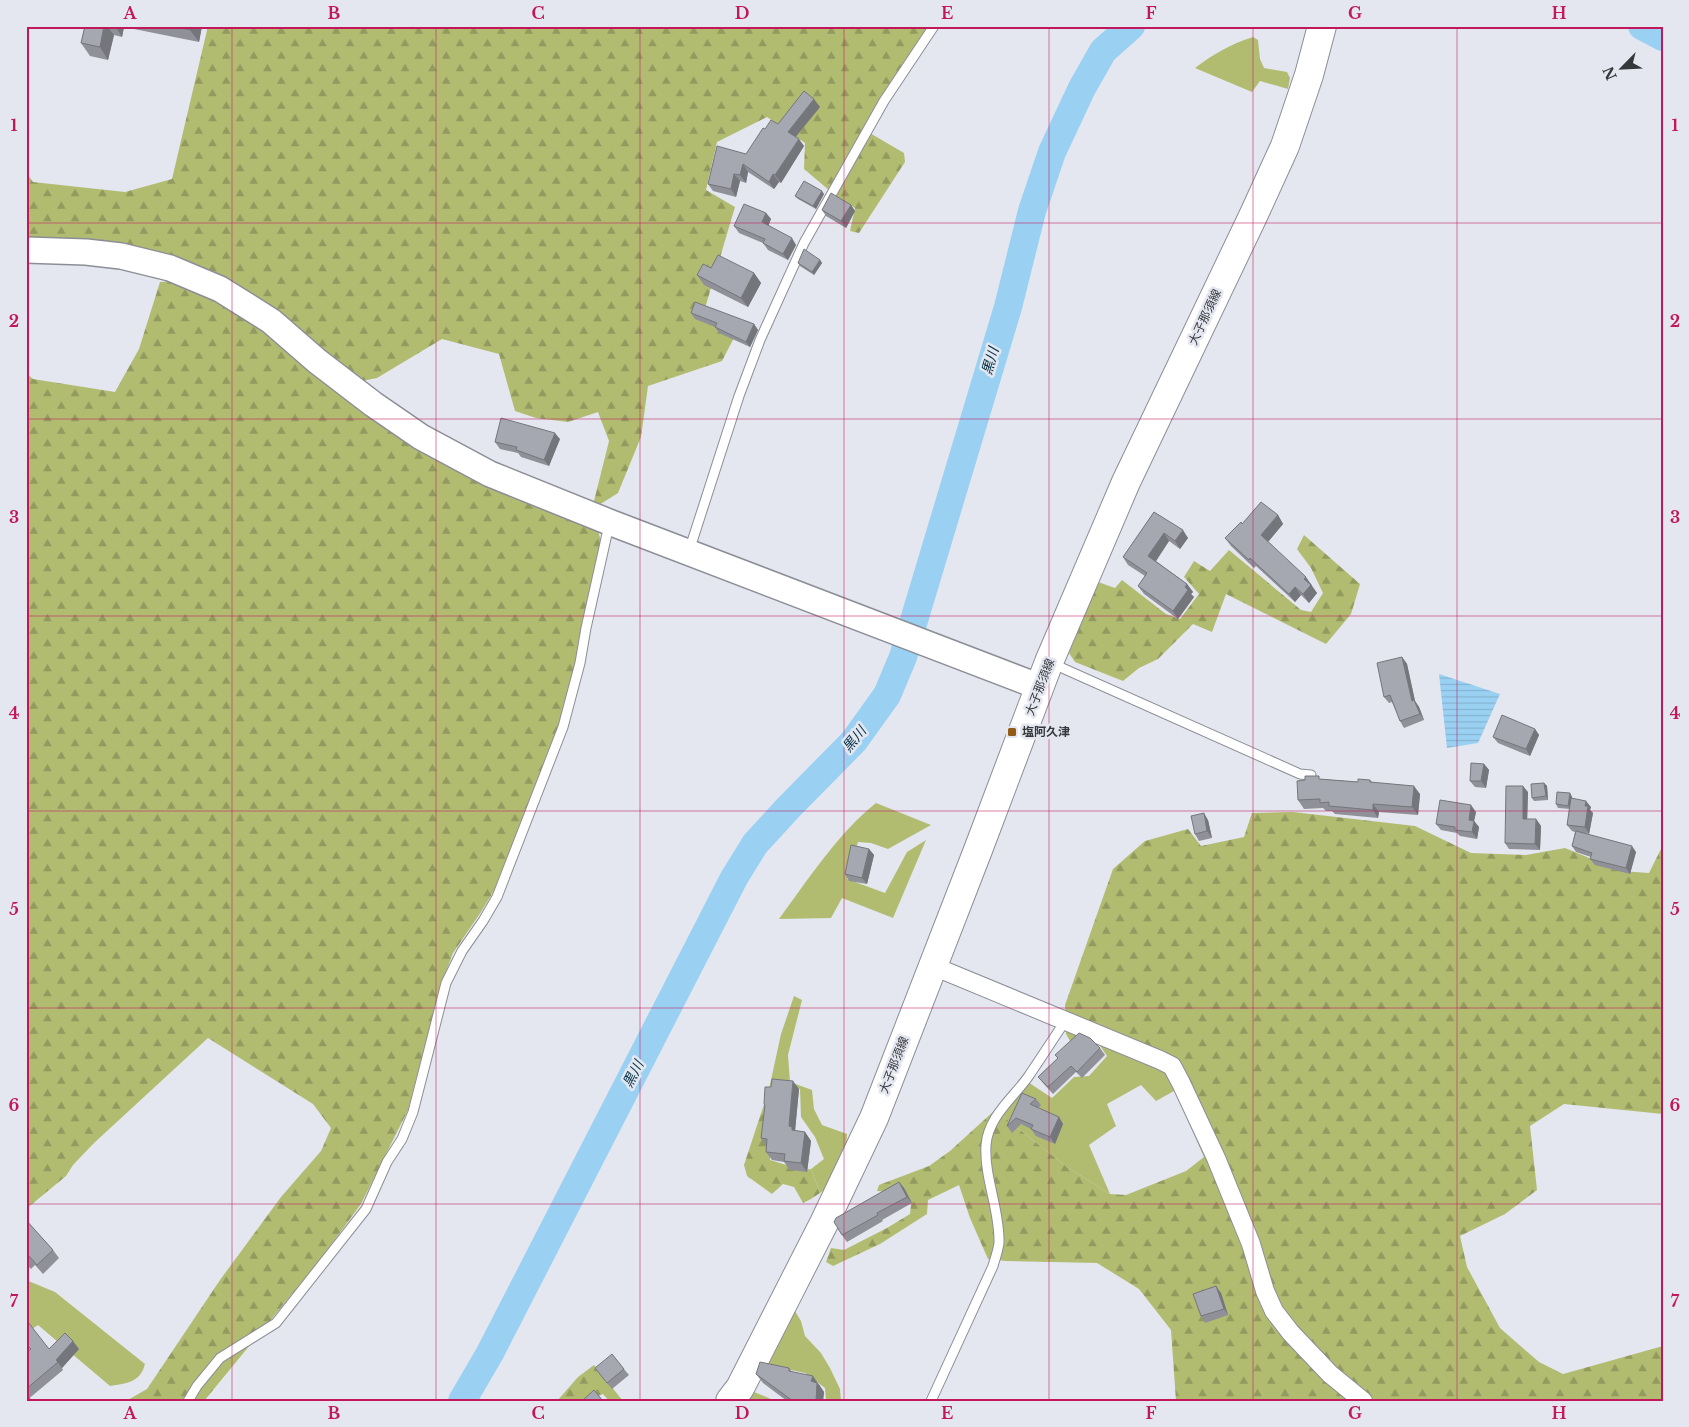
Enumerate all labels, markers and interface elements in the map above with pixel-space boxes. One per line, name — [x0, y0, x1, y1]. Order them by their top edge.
text: A — [123, 3, 138, 23]
text: B — [328, 3, 341, 23]
text: C — [531, 3, 545, 23]
text: D — [735, 3, 749, 23]
text: E — [941, 3, 953, 23]
text: F — [1145, 3, 1157, 23]
text: G — [1348, 3, 1362, 23]
text: H — [1551, 3, 1567, 23]
north arrow — [1596, 42, 1646, 92]
text: N — [1599, 64, 1621, 83]
text: 1 — [11, 115, 18, 135]
text: 1 — [1672, 115, 1679, 135]
street label: 大子那須線 — [1185, 286, 1224, 347]
text: 2 — [9, 311, 19, 331]
text: 2 — [1670, 311, 1680, 331]
water label: 黒川 — [977, 343, 1003, 377]
text: 3 — [9, 507, 19, 527]
text: 3 — [1670, 507, 1680, 527]
street label: 大子那須線 — [1022, 656, 1057, 718]
text: 4 — [9, 703, 19, 723]
text: 4 — [1670, 703, 1680, 723]
water label: 黒川 — [838, 721, 871, 756]
place label: 塩阿久津 — [1022, 724, 1070, 739]
marker: 塩阿久津 — [1006, 726, 1018, 738]
text: 5 — [9, 899, 19, 919]
text: 5 — [1670, 899, 1680, 919]
street label: 大子那須線 — [876, 1034, 911, 1096]
water label: 黒川 — [619, 1056, 648, 1091]
text: 6 — [9, 1095, 20, 1115]
text: 6 — [1670, 1095, 1681, 1115]
text: 7 — [10, 1291, 19, 1311]
text: 7 — [1671, 1291, 1680, 1311]
text: A — [123, 1403, 138, 1423]
text: B — [328, 1403, 341, 1423]
text: C — [531, 1403, 545, 1423]
text: D — [735, 1403, 749, 1423]
text: E — [941, 1403, 953, 1423]
text: F — [1145, 1403, 1157, 1423]
text: G — [1348, 1403, 1362, 1423]
text: H — [1551, 1403, 1567, 1423]

